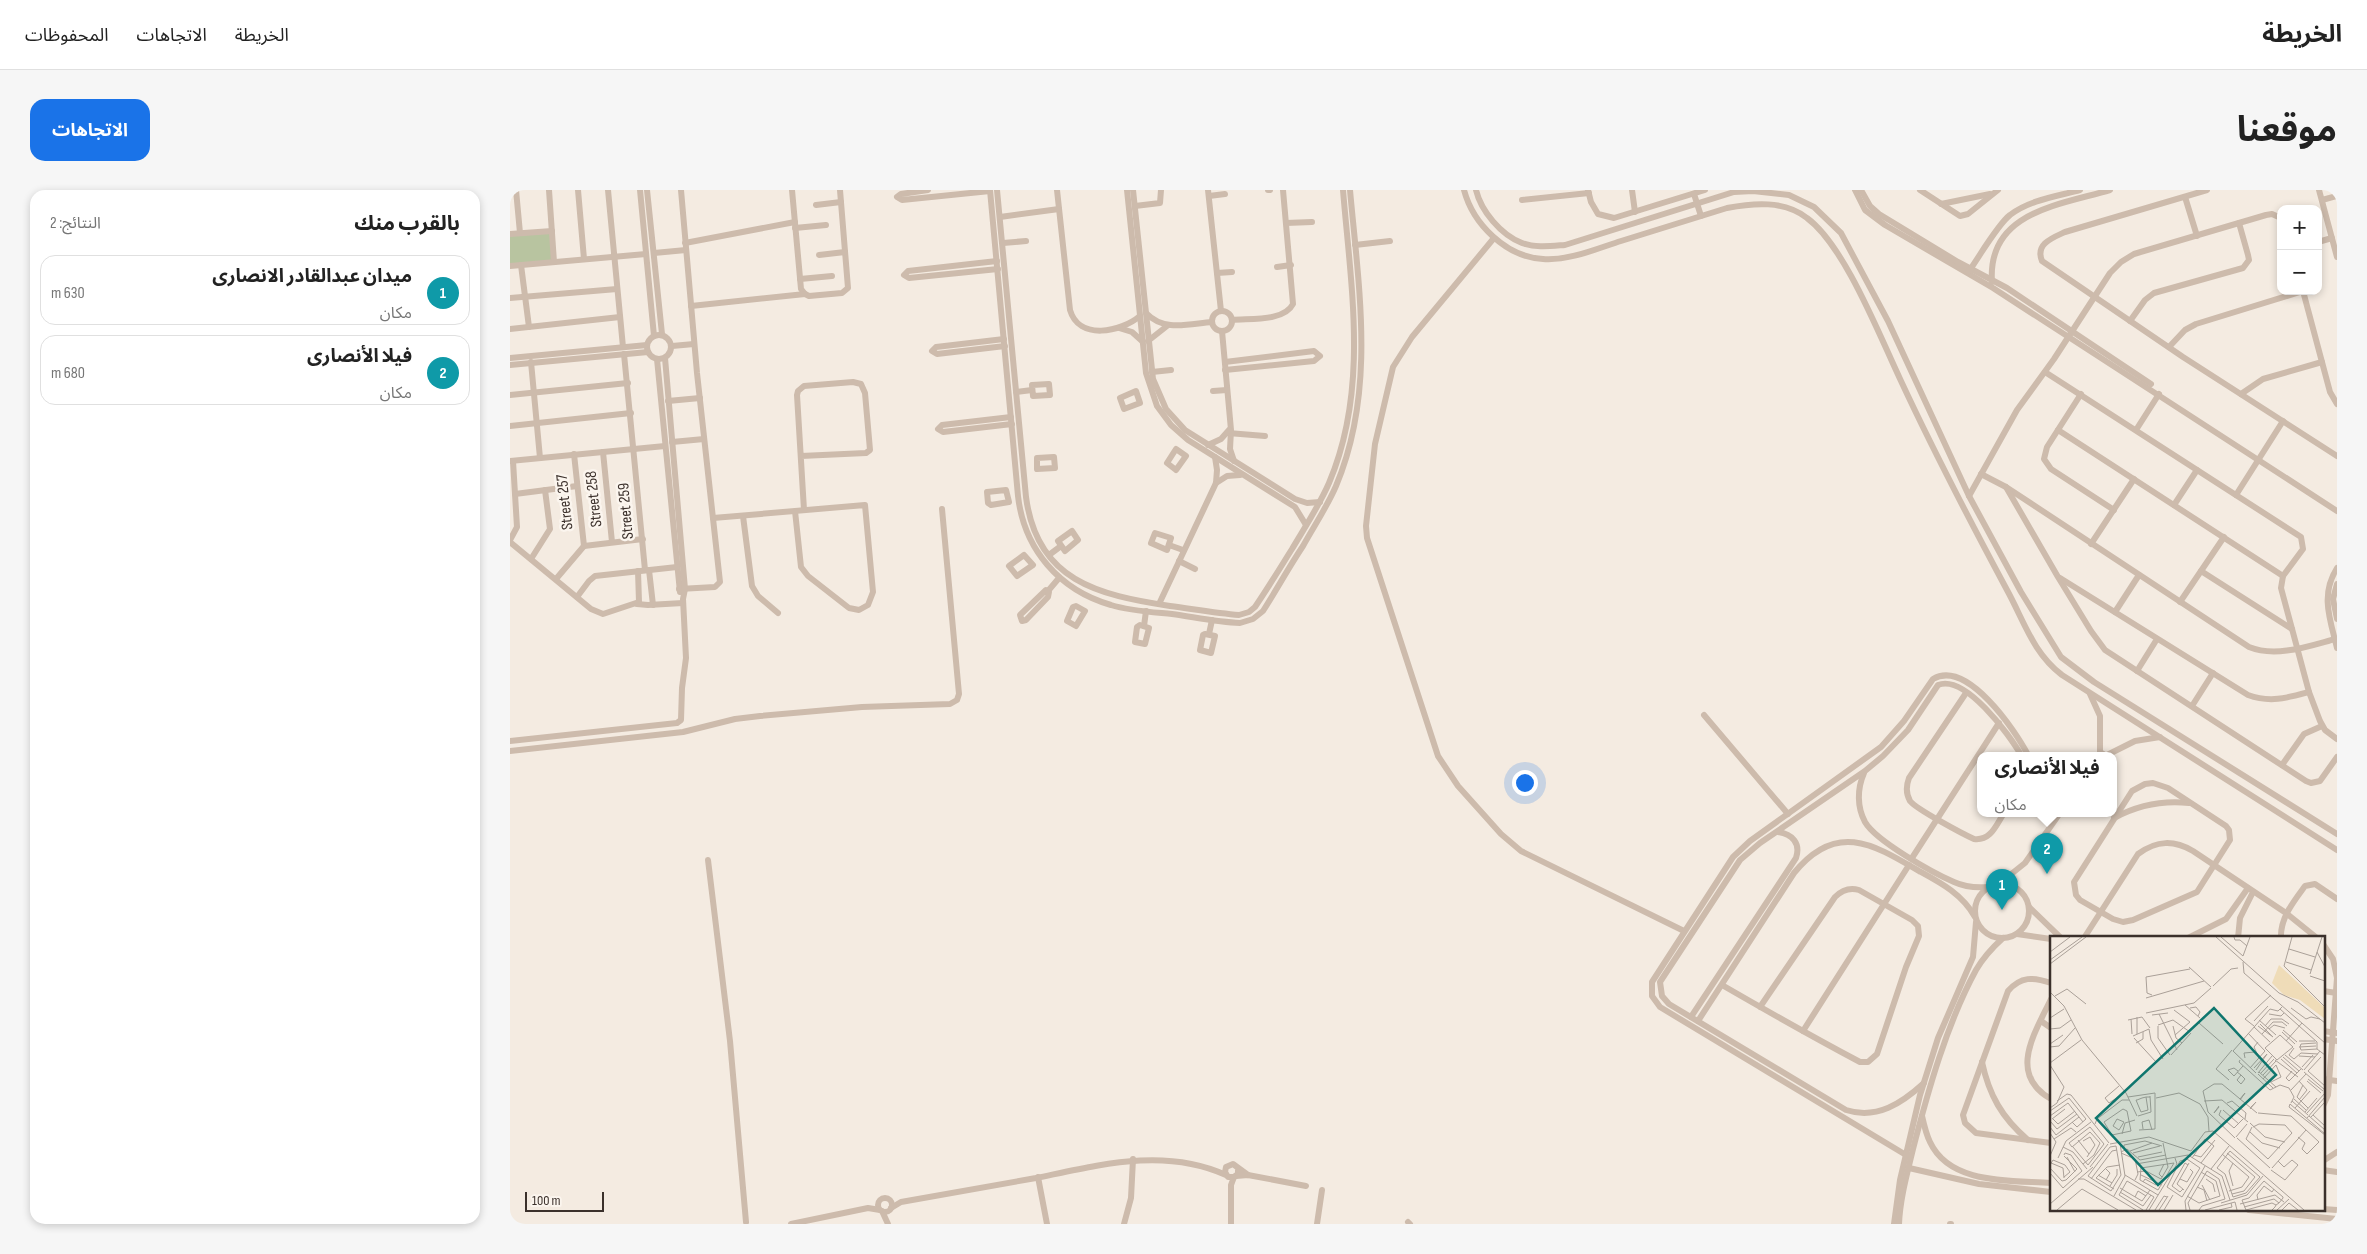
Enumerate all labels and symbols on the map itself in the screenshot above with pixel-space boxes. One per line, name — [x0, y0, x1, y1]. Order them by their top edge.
street label: Street 258 — [582, 470, 606, 528]
street label: Street 257 — [553, 473, 577, 531]
street label: Street 259 — [614, 482, 638, 540]
your location — [1512, 770, 1538, 796]
pin: 2 — [2031, 833, 2063, 874]
pin: 1 — [1986, 869, 2018, 910]
inset map — [2050, 936, 2324, 1212]
scale bar — [525, 1189, 604, 1212]

